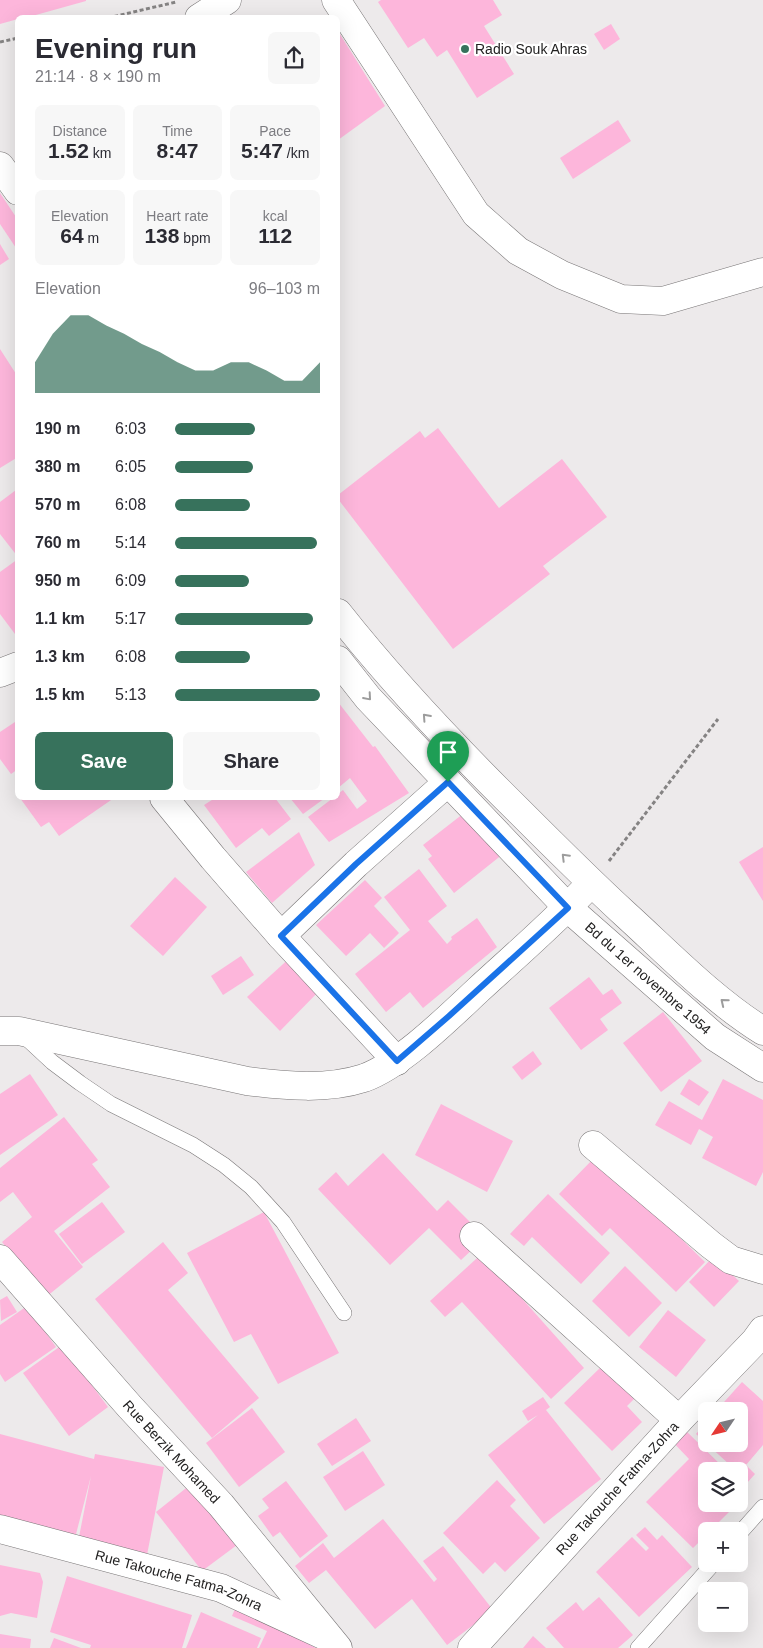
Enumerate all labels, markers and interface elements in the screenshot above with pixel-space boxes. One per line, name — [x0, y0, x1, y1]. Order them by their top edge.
button: share — [268, 32, 320, 84]
text: Evening run — [35, 33, 197, 64]
place label: Radio Souk Ahras — [475, 41, 587, 57]
marker: Radio Souk Ahras — [459, 43, 471, 55]
text: 21:14 · 8 × 190 m — [35, 68, 161, 85]
text: Distance — [53, 123, 107, 139]
text: Time — [162, 123, 193, 139]
text: Pace — [259, 123, 291, 139]
text: 1.52 — [48, 139, 89, 162]
text: 8:47 — [156, 139, 199, 162]
text: 5:47 — [241, 139, 283, 162]
text: km — [89, 145, 112, 161]
text: /km — [283, 145, 309, 161]
text: Elevation — [51, 208, 109, 224]
text: Heart rate — [146, 208, 209, 224]
text: kcal — [263, 208, 288, 224]
text: 64 — [60, 224, 84, 247]
text: 138 — [144, 224, 179, 247]
text: 112 — [258, 224, 292, 247]
text: m — [84, 230, 99, 246]
text: bpm — [179, 230, 211, 246]
text: Elevation — [35, 280, 101, 297]
text: 96–103 m — [249, 280, 320, 297]
text: 190 m — [35, 420, 80, 437]
text: 6:03 — [115, 420, 146, 437]
text: 380 m — [35, 458, 80, 475]
text: 6:05 — [115, 458, 146, 475]
text: 570 m — [35, 496, 80, 513]
text: 6:08 — [115, 496, 146, 513]
text: 760 m — [35, 534, 80, 551]
text: 5:14 — [115, 534, 146, 551]
text: 950 m — [35, 572, 80, 589]
text: 6:09 — [115, 572, 146, 589]
text: 1.1 km — [35, 610, 85, 627]
text: 5:17 — [115, 610, 146, 627]
text: 1.3 km — [35, 648, 85, 665]
text: 6:08 — [115, 648, 146, 665]
text: 1.5 km — [35, 686, 85, 703]
text: 5:13 — [115, 686, 146, 703]
one-way arrow — [363, 692, 372, 701]
one-way arrow — [423, 713, 432, 722]
pin — [427, 731, 469, 782]
button: Save — [35, 732, 173, 790]
button: Share — [183, 732, 320, 790]
icon: arrive — [434, 738, 462, 766]
one-way arrow — [562, 854, 571, 863]
street label: Bd du 1er novembre 1954 — [582, 919, 714, 1038]
one-way arrow — [720, 999, 729, 1008]
street label: Rue Berzik Mohamed — [120, 1397, 223, 1507]
north arrow — [698, 1402, 748, 1452]
map controls — [698, 1402, 748, 1632]
street label: Rue Takouche Fatma-Zohra — [553, 1418, 682, 1558]
button: layers — [698, 1462, 748, 1512]
button: + — [698, 1522, 748, 1572]
street label: Rue Takouche Fatma-Zohra — [93, 1547, 265, 1614]
button: − — [698, 1582, 748, 1632]

